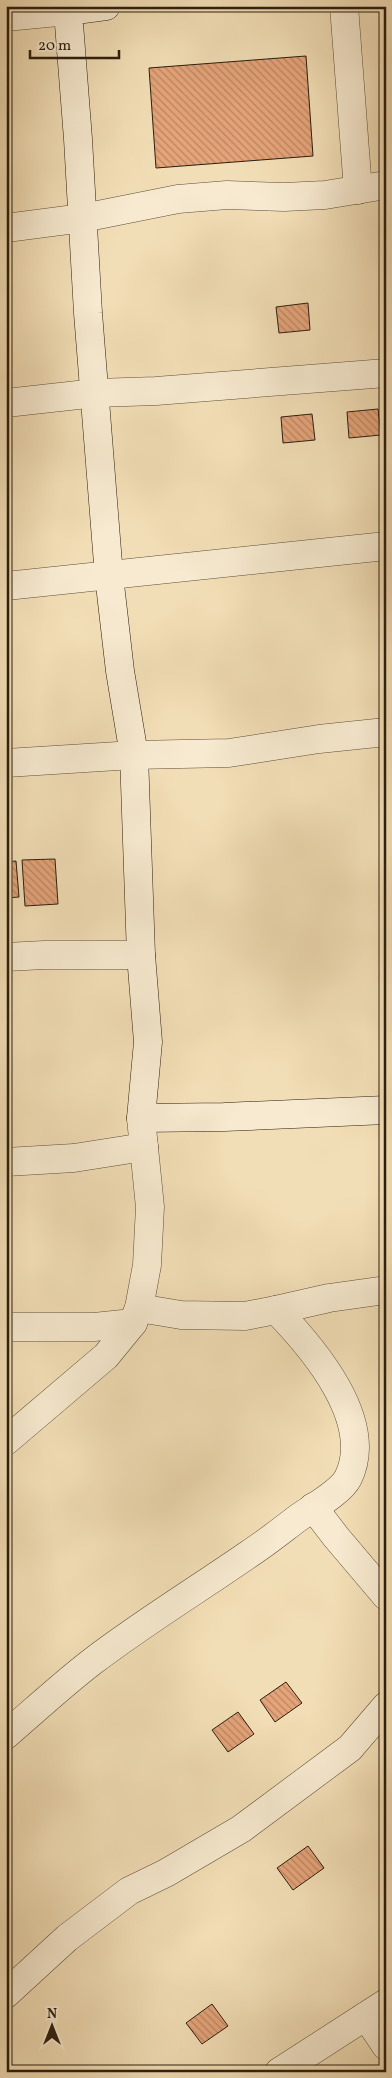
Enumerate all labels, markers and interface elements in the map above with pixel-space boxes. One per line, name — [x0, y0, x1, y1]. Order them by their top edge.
scale bar — [30, 28, 119, 60]
text: 20 m — [38, 36, 71, 57]
north arrow — [28, 2000, 78, 2050]
text: N — [47, 2005, 57, 2024]

